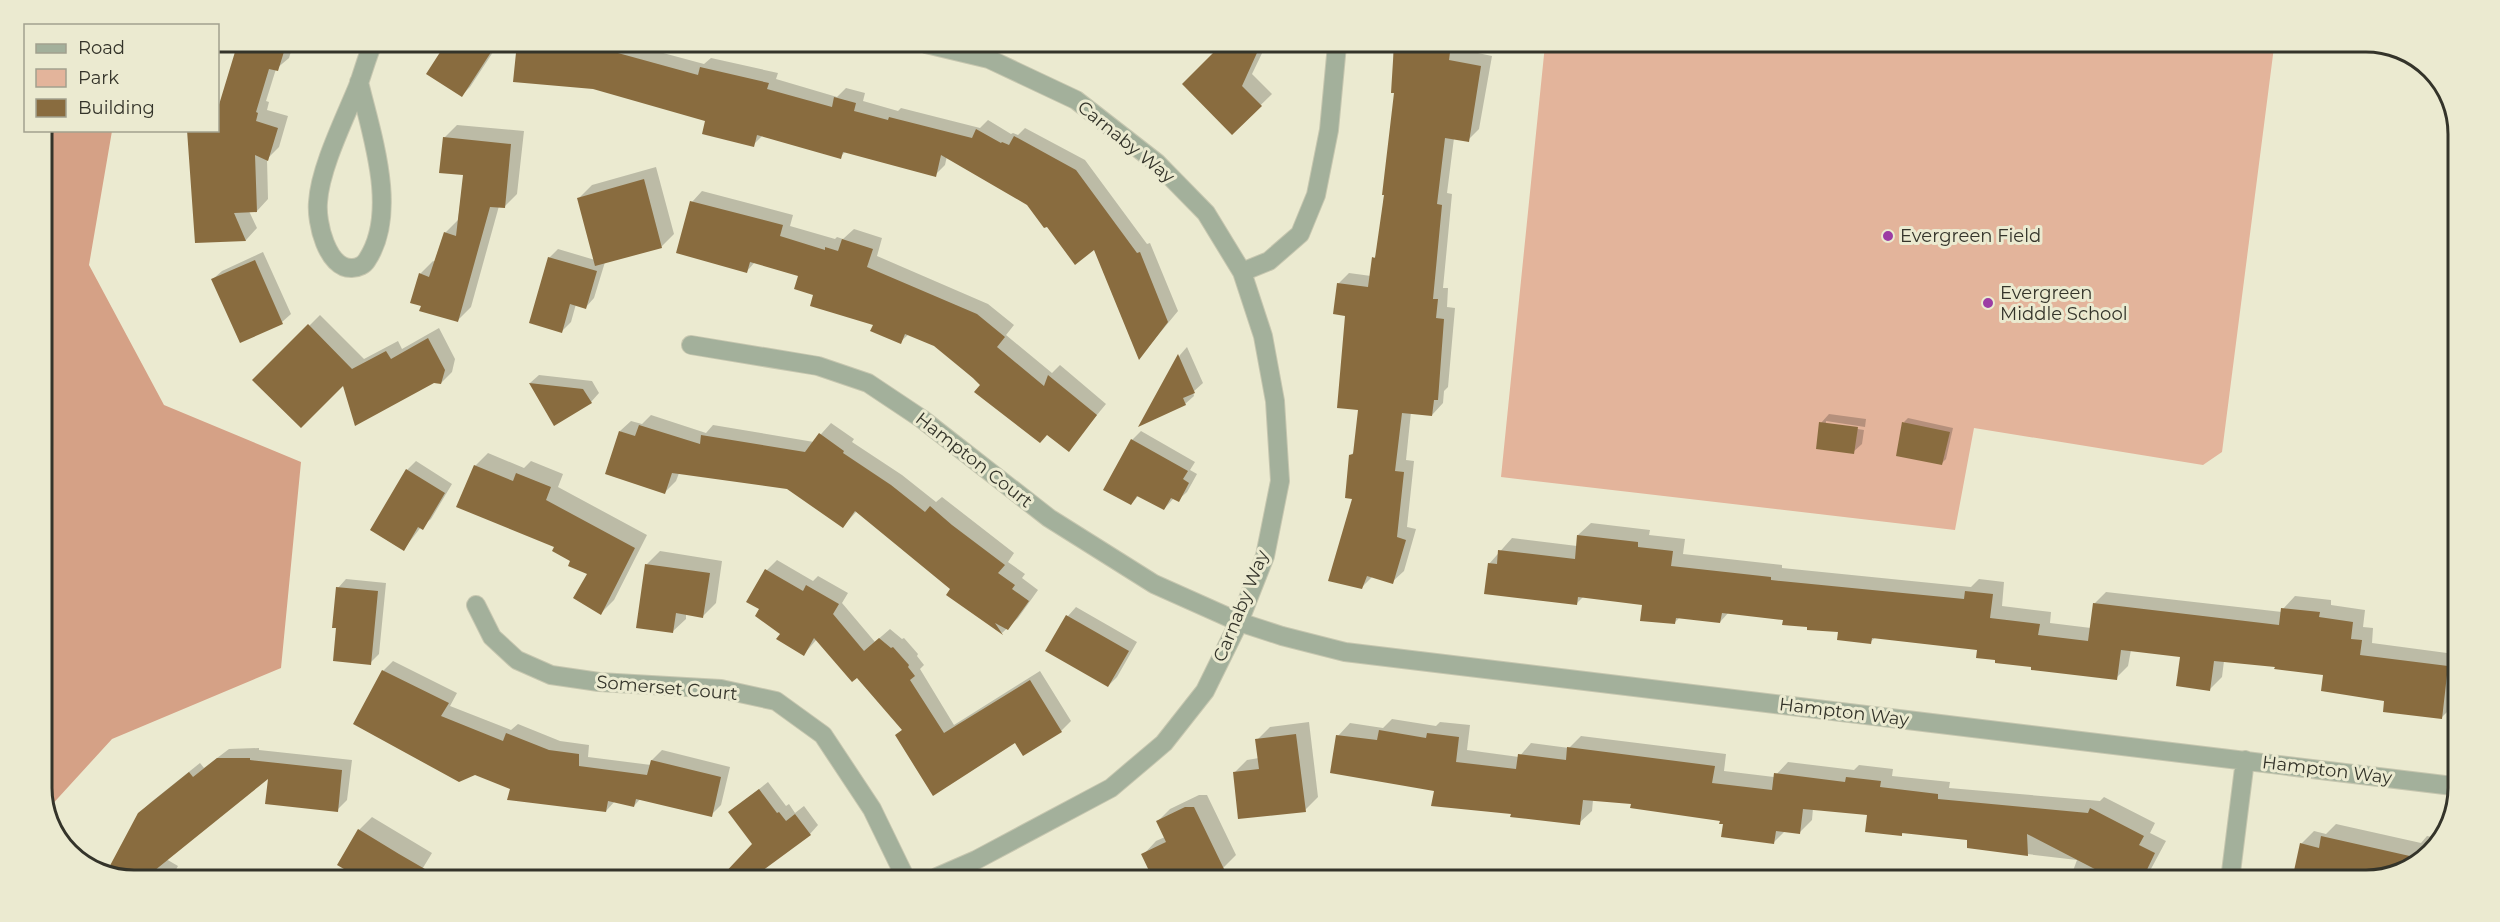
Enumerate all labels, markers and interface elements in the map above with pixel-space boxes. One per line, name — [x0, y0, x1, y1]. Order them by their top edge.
legend — [24, 24, 219, 132]
text: Road — [78, 37, 125, 59]
text: Park — [78, 67, 119, 89]
street label: Carnaby Way — [1073, 96, 1179, 188]
text: Building — [78, 97, 155, 119]
place label: Evergreen Field — [1900, 225, 2041, 247]
marker: Evergreen Field — [1881, 229, 1895, 243]
place label: Evergreen Middle School — [2000, 282, 2128, 325]
marker: Evergreen Middle School — [1981, 296, 1995, 310]
street label: Hampton Court — [911, 408, 1037, 512]
street label: Carnaby Way — [1209, 547, 1273, 665]
street label: Somerset Court — [595, 671, 739, 705]
street label: Hampton Way — [1778, 693, 1910, 731]
street label: Hampton Way — [2261, 751, 2393, 789]

